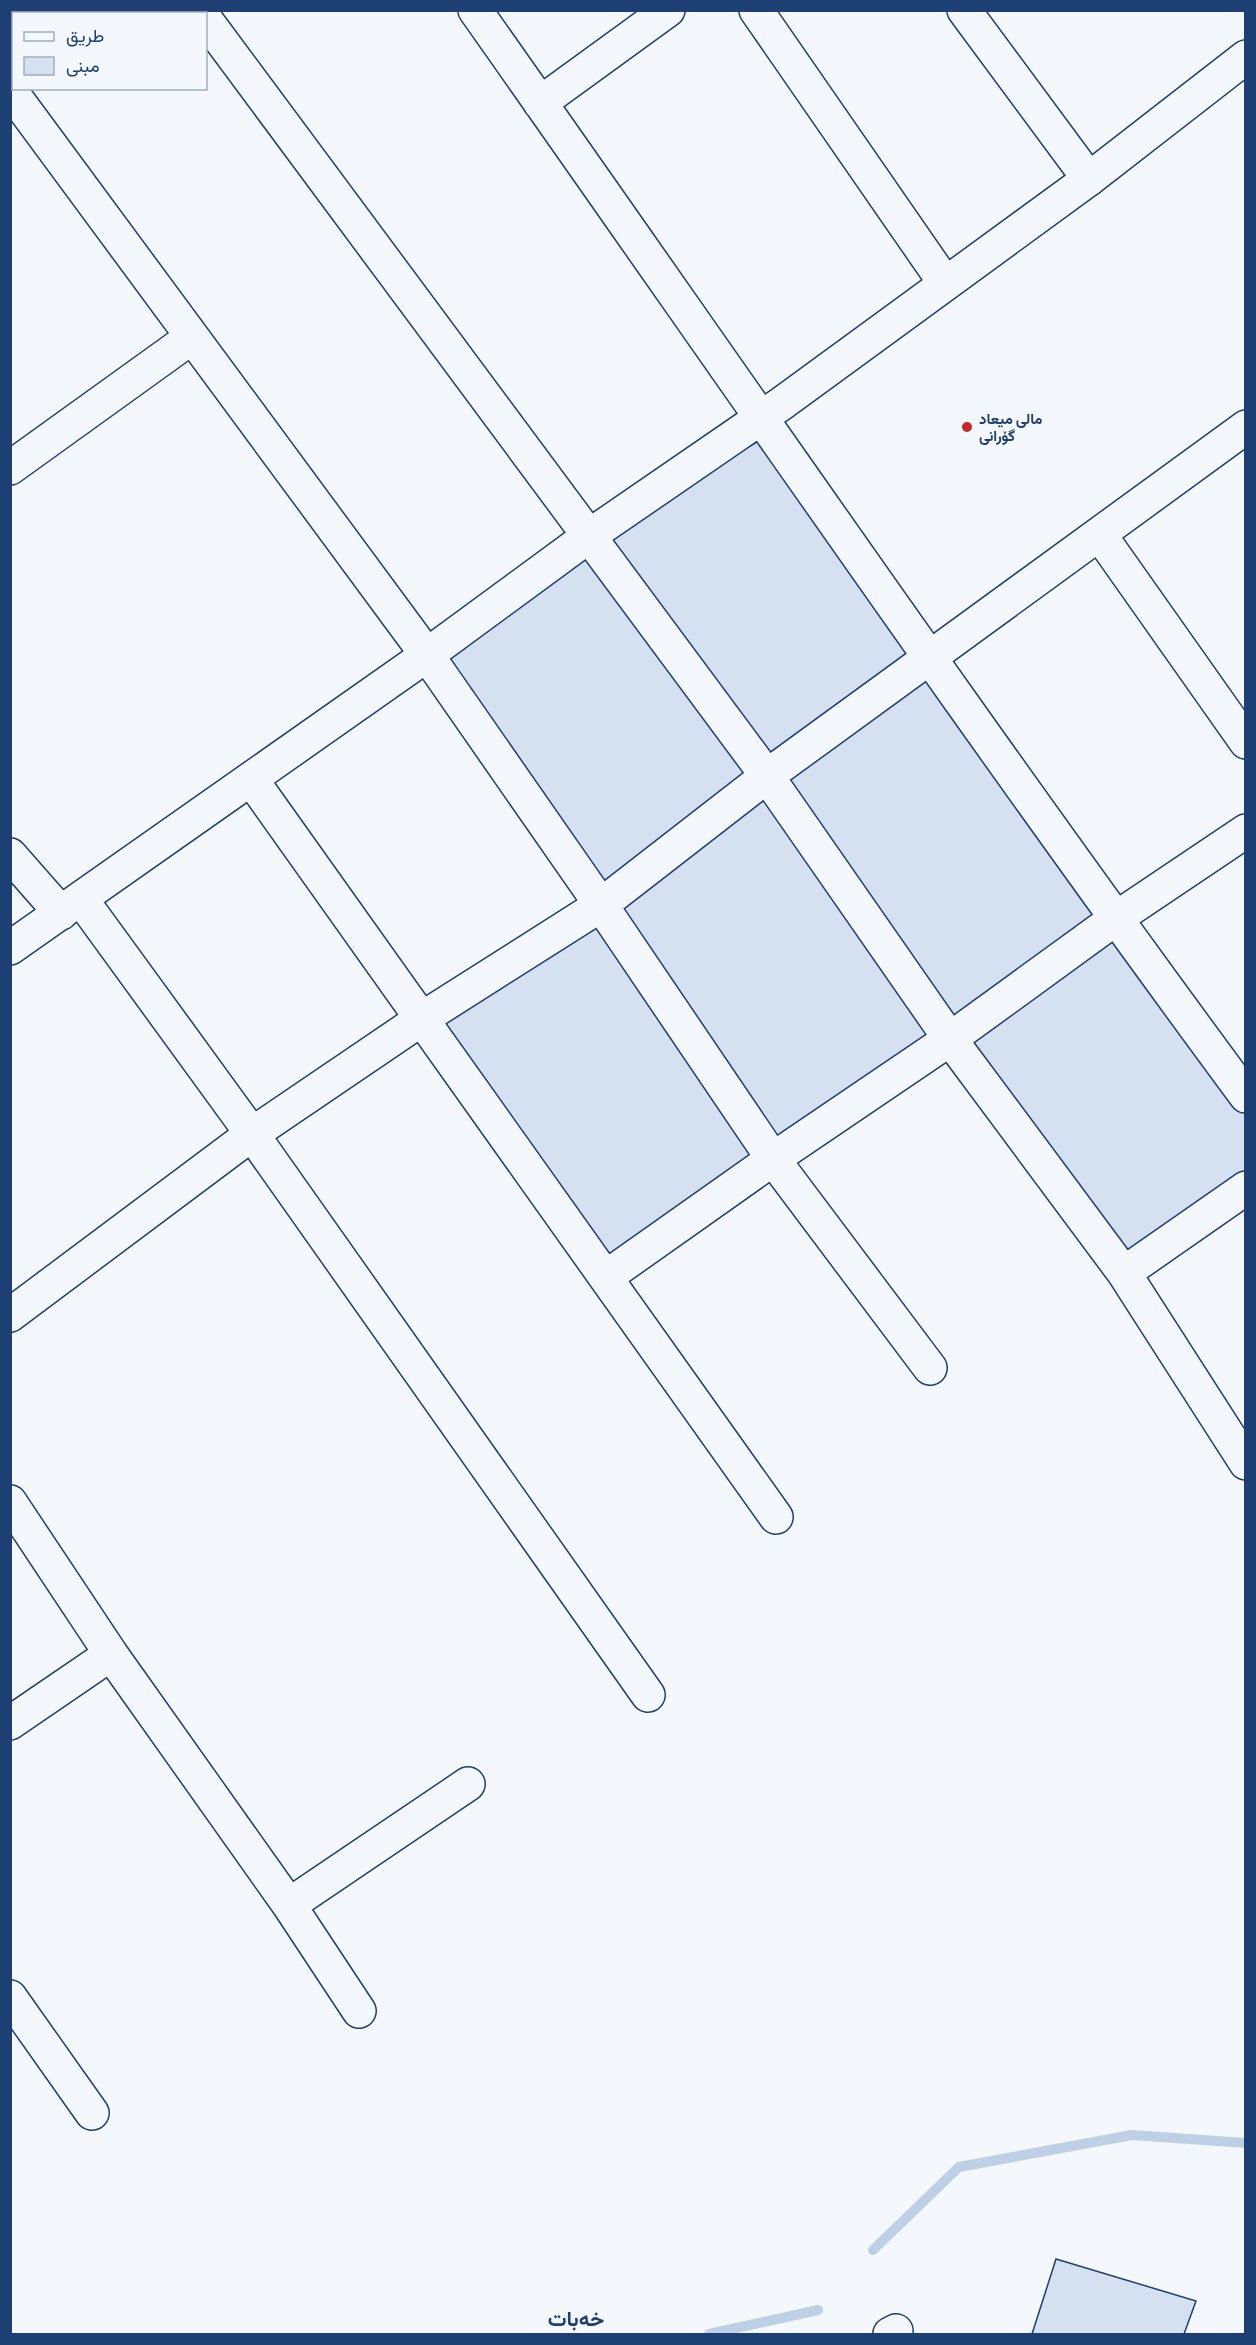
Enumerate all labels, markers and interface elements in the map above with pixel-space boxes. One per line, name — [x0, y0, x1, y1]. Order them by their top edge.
legend — [12, 12, 207, 90]
text: طريق — [66, 24, 104, 47]
text: مبنى — [66, 54, 100, 77]
place label: مالی میعاد گۆرانی — [979, 409, 1042, 445]
marker: مالی میعاد گۆرانی — [960, 420, 974, 434]
district label: خەبات — [548, 2305, 604, 2331]

